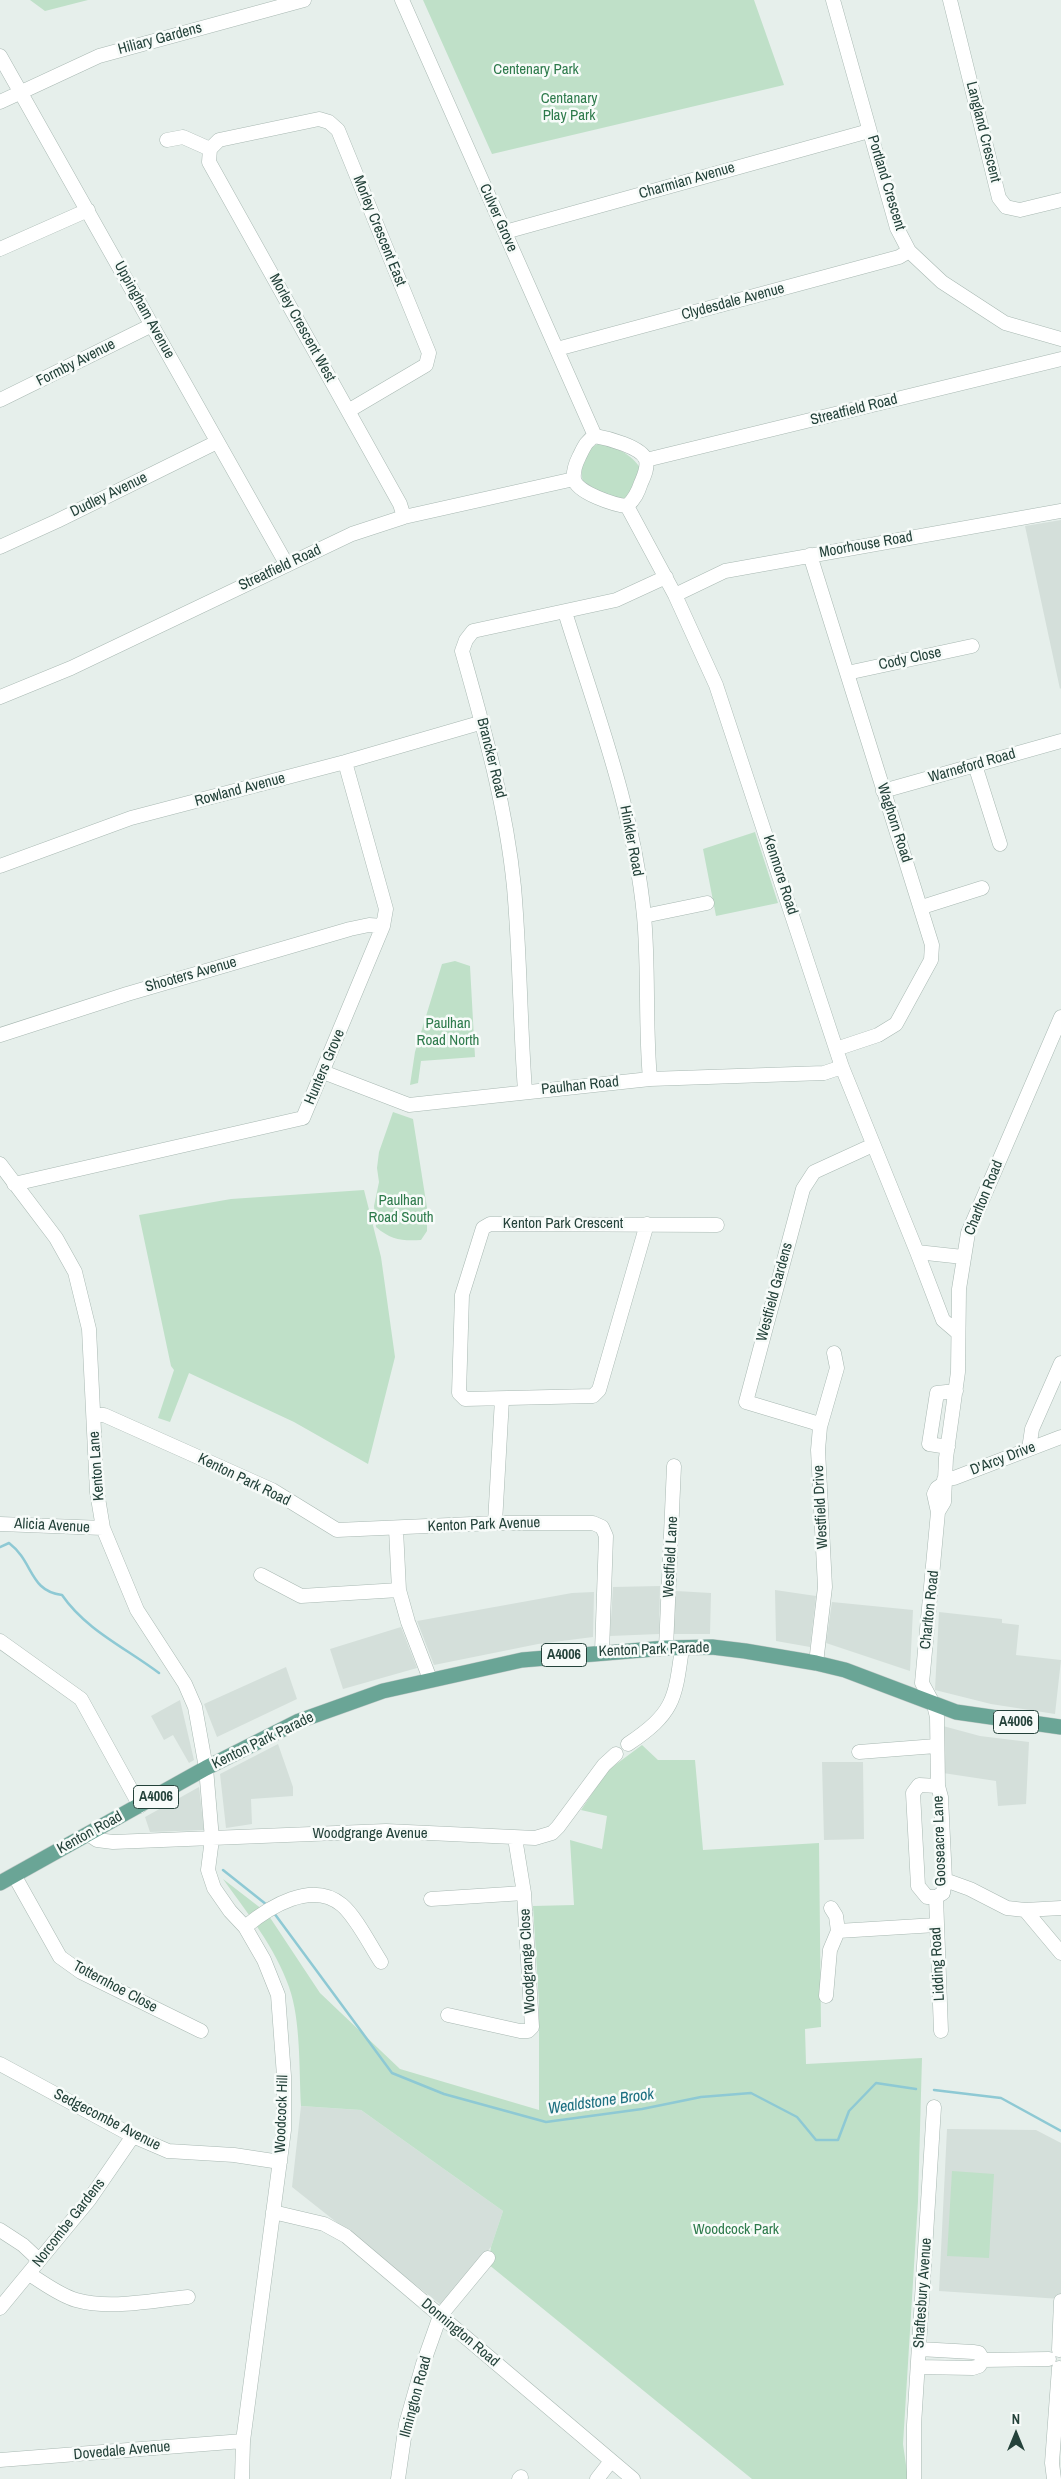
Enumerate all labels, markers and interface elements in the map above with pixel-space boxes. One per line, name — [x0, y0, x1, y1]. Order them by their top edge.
street label: Hiliary Gardens — [116, 19, 204, 59]
park label: Centenary Park — [493, 61, 579, 79]
street label: Langland Crescent — [962, 80, 1004, 184]
park label: Centanary Play Park — [541, 90, 597, 125]
street label: Portland Crescent — [863, 133, 909, 233]
street label: Charmian Avenue — [637, 159, 737, 203]
street label: Morley Crescent East — [349, 173, 409, 289]
street label: Culver Grove — [475, 181, 521, 255]
street label: Uppingham Avenue — [110, 258, 178, 362]
street label: Morley Crescent West — [265, 271, 339, 385]
street label: Clydesdale Avenue — [680, 280, 786, 324]
street label: Formby Avenue — [34, 335, 118, 391]
street label: Streatfield Road — [809, 391, 899, 429]
street label: Dudley Avenue — [68, 469, 150, 521]
street label: Moorhouse Road — [818, 528, 914, 562]
street label: Streatfield Road — [236, 541, 324, 595]
street label: Cody Close — [877, 644, 943, 674]
street label: Brancker Road — [472, 716, 510, 800]
street label: Warneford Road — [926, 745, 1018, 787]
street label: Rowland Avenue — [193, 769, 287, 811]
street label: Waghorn Road — [873, 781, 915, 865]
street label: Hinkler Road — [615, 804, 647, 878]
street label: Kenmore Road — [759, 833, 801, 917]
street label: Shooters Avenue — [143, 953, 239, 997]
park label: Paulhan Road North — [417, 1015, 479, 1050]
street label: Hunters Grove — [301, 1027, 349, 1107]
street label: Paulhan Road — [540, 1073, 620, 1099]
street label: Charlton Road — [961, 1158, 1007, 1238]
park label: Paulhan Road South — [369, 1192, 433, 1227]
street label: Kenton Park Crescent — [503, 1215, 623, 1233]
street label: Westfield Gardens — [753, 1241, 797, 1343]
street label: Kenton Lane — [86, 1431, 108, 1501]
street label: D'Arcy Drive — [968, 1438, 1038, 1480]
street label: Kenton Park Road — [195, 1450, 293, 1510]
street label: Westfield Drive — [810, 1465, 832, 1549]
street label: Kenton Park Avenue — [427, 1514, 541, 1536]
street label: Alicia Avenue — [14, 1515, 90, 1537]
street label: Westfield Lane — [660, 1516, 682, 1598]
street label: Charlton Road — [917, 1570, 943, 1650]
street label: Kenton Park Parade — [598, 1639, 710, 1661]
road number: A4006 — [542, 1644, 586, 1666]
street label: Kenton Park Parade — [209, 1709, 317, 1773]
road number: A4006 — [994, 1710, 1038, 1734]
road number: A4006 — [134, 1785, 178, 1808]
street label: Gooseacre Lane — [929, 1795, 951, 1887]
street label: Kenton Road — [54, 1808, 126, 1858]
street label: Woodgrange Avenue — [312, 1825, 428, 1843]
street label: Woodgrange Close — [516, 1908, 540, 2014]
street label: Lidding Road — [927, 1927, 949, 2001]
street label: Totternhoe Close — [70, 1957, 160, 2017]
street label: Woodcock Hill — [272, 2075, 292, 2153]
street label: Sedgecombe Avenue — [51, 2085, 163, 2155]
water label: Wealdstone Brook — [547, 2085, 655, 2119]
street label: Norcombe Gardens — [29, 2175, 109, 2271]
park label: Woodcock Park — [693, 2221, 779, 2239]
street label: Shaftesbury Avenue — [910, 2237, 936, 2349]
street label: Donnington Road — [417, 2295, 503, 2371]
street label: Ilmington Road — [397, 2354, 435, 2440]
north arrow — [991, 2409, 1041, 2459]
text: N — [1012, 2410, 1020, 2428]
street label: Dovedale Avenue — [73, 2438, 171, 2464]

